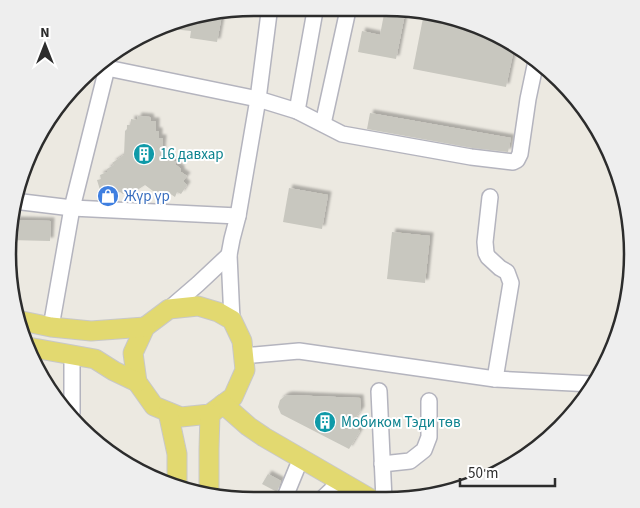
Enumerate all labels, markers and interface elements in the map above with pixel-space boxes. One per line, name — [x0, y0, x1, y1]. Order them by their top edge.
north arrow — [20, 20, 70, 70]
text: N — [40, 23, 50, 43]
building icon: 16 давхар — [132, 142, 156, 166]
place label: 16 давхар — [160, 144, 224, 165]
shop icon: Жүр үр — [96, 184, 120, 208]
place label: Жүр үр — [124, 186, 170, 207]
building icon: Мобиком Тэди төв — [313, 410, 337, 434]
place label: Мобиком Тэди төв — [341, 412, 461, 433]
scale bar — [460, 456, 555, 488]
text: 50 m — [468, 463, 498, 484]

